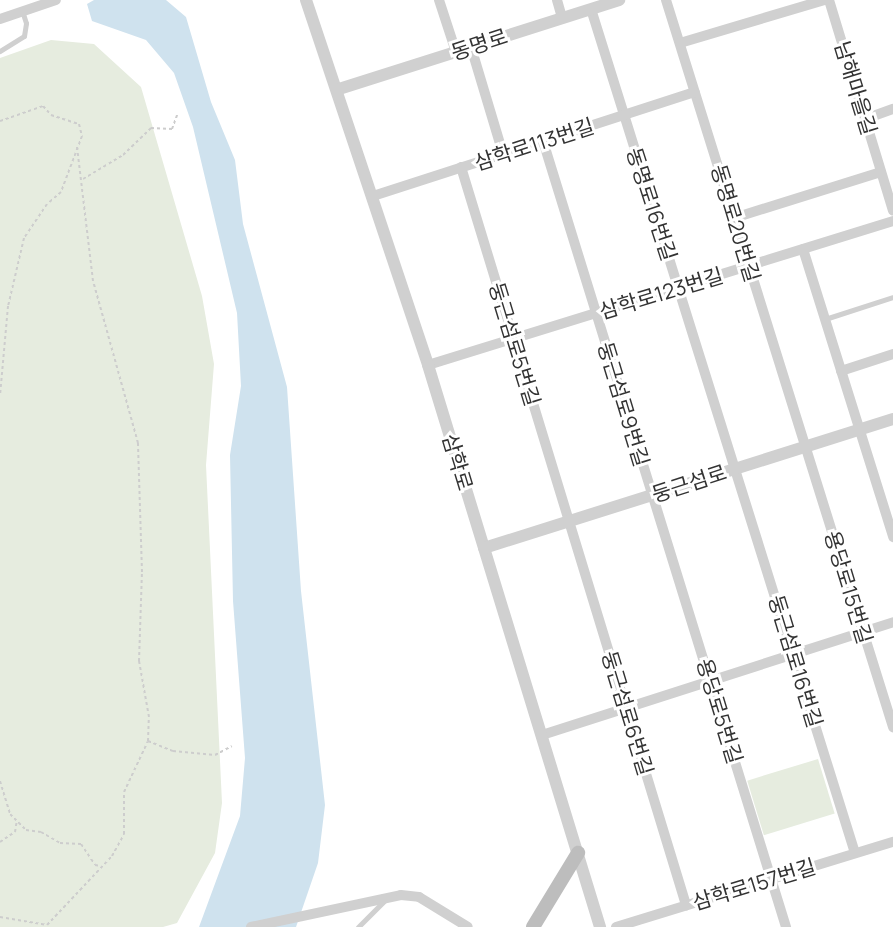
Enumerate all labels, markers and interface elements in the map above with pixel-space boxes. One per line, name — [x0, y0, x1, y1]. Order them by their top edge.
street label: 동명로 — [448, 23, 510, 65]
street label: 남해마을길 — [830, 38, 882, 138]
street label: 삼학로113번길 — [471, 113, 597, 175]
street label: 동명로16번길 — [622, 144, 682, 264]
street label: 동명로20번길 — [706, 161, 766, 285]
street label: 삼학로123번길 — [596, 262, 726, 324]
street label: 둥근섬로5번길 — [484, 279, 546, 409]
street label: 둥근섬로9번길 — [593, 339, 655, 469]
street label: 삼학로 — [437, 431, 479, 493]
street label: 둥근섬로 — [648, 459, 730, 507]
street label: 용당로15번길 — [820, 527, 878, 647]
street label: 둥근섬로16번길 — [764, 592, 828, 730]
street label: 둥근섬로6번길 — [597, 648, 659, 778]
street label: 용당로5번길 — [692, 655, 748, 767]
street label: 삼학로157번길 — [689, 853, 819, 915]

